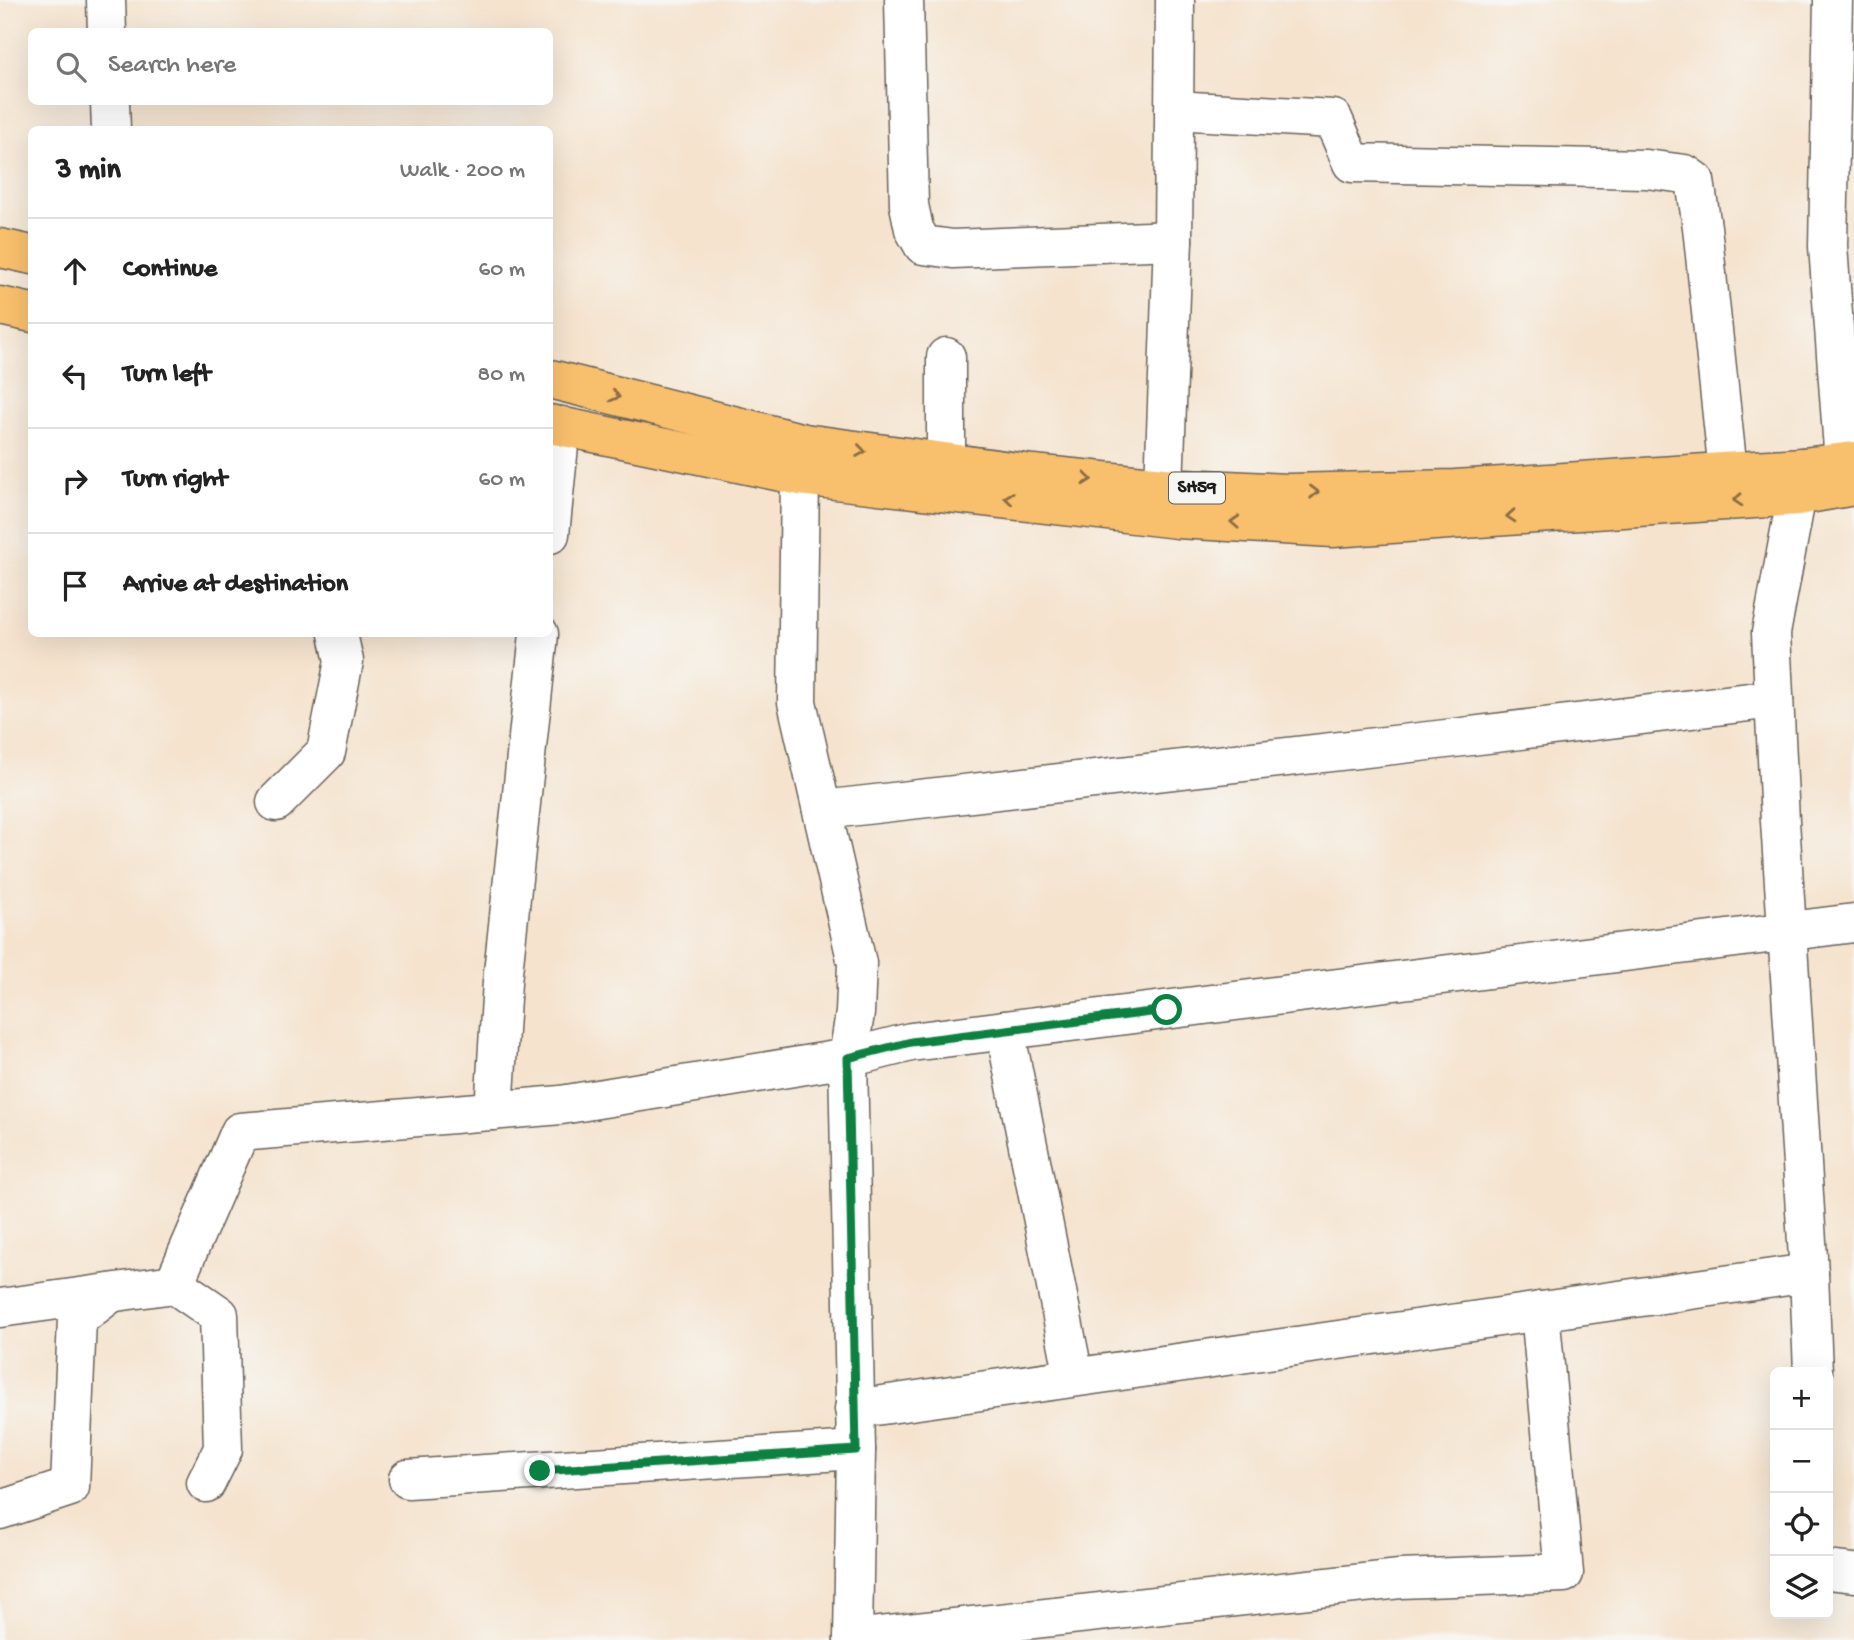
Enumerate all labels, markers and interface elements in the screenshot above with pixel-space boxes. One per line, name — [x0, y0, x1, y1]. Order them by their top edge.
search box — [28, 28, 553, 105]
icon: search — [52, 48, 90, 86]
text: Search here — [108, 51, 236, 82]
text: 3 min — [56, 154, 121, 189]
text: Walk · 200 m — [400, 158, 525, 185]
icon: ahead — [56, 252, 94, 290]
text: Continue — [123, 255, 217, 286]
text: 60 m — [479, 257, 525, 284]
icon: left — [56, 357, 94, 395]
text: Turn left — [123, 360, 211, 391]
text: 80 m — [478, 362, 525, 389]
one-way arrow — [609, 388, 621, 402]
one-way arrow — [855, 444, 867, 459]
icon: right — [56, 462, 94, 500]
text: Turn right — [123, 465, 227, 496]
text: 60 m — [479, 467, 525, 494]
one-way arrow — [1082, 471, 1093, 486]
road number: SH59 — [1169, 472, 1225, 503]
one-way arrow — [1309, 485, 1320, 500]
one-way arrow — [1003, 491, 1015, 506]
one-way arrow — [1732, 492, 1743, 507]
one-way arrow — [1505, 508, 1516, 523]
one-way arrow — [1229, 515, 1240, 530]
icon: arrive — [56, 567, 94, 605]
text: Arrive at destination — [123, 570, 348, 601]
route start — [1151, 994, 1182, 1025]
map controls — [1770, 1367, 1833, 1619]
button: + — [1770, 1367, 1833, 1430]
button: − — [1770, 1430, 1833, 1493]
route end — [524, 1455, 555, 1486]
button: locate — [1770, 1493, 1833, 1556]
button: layers — [1770, 1556, 1833, 1619]

